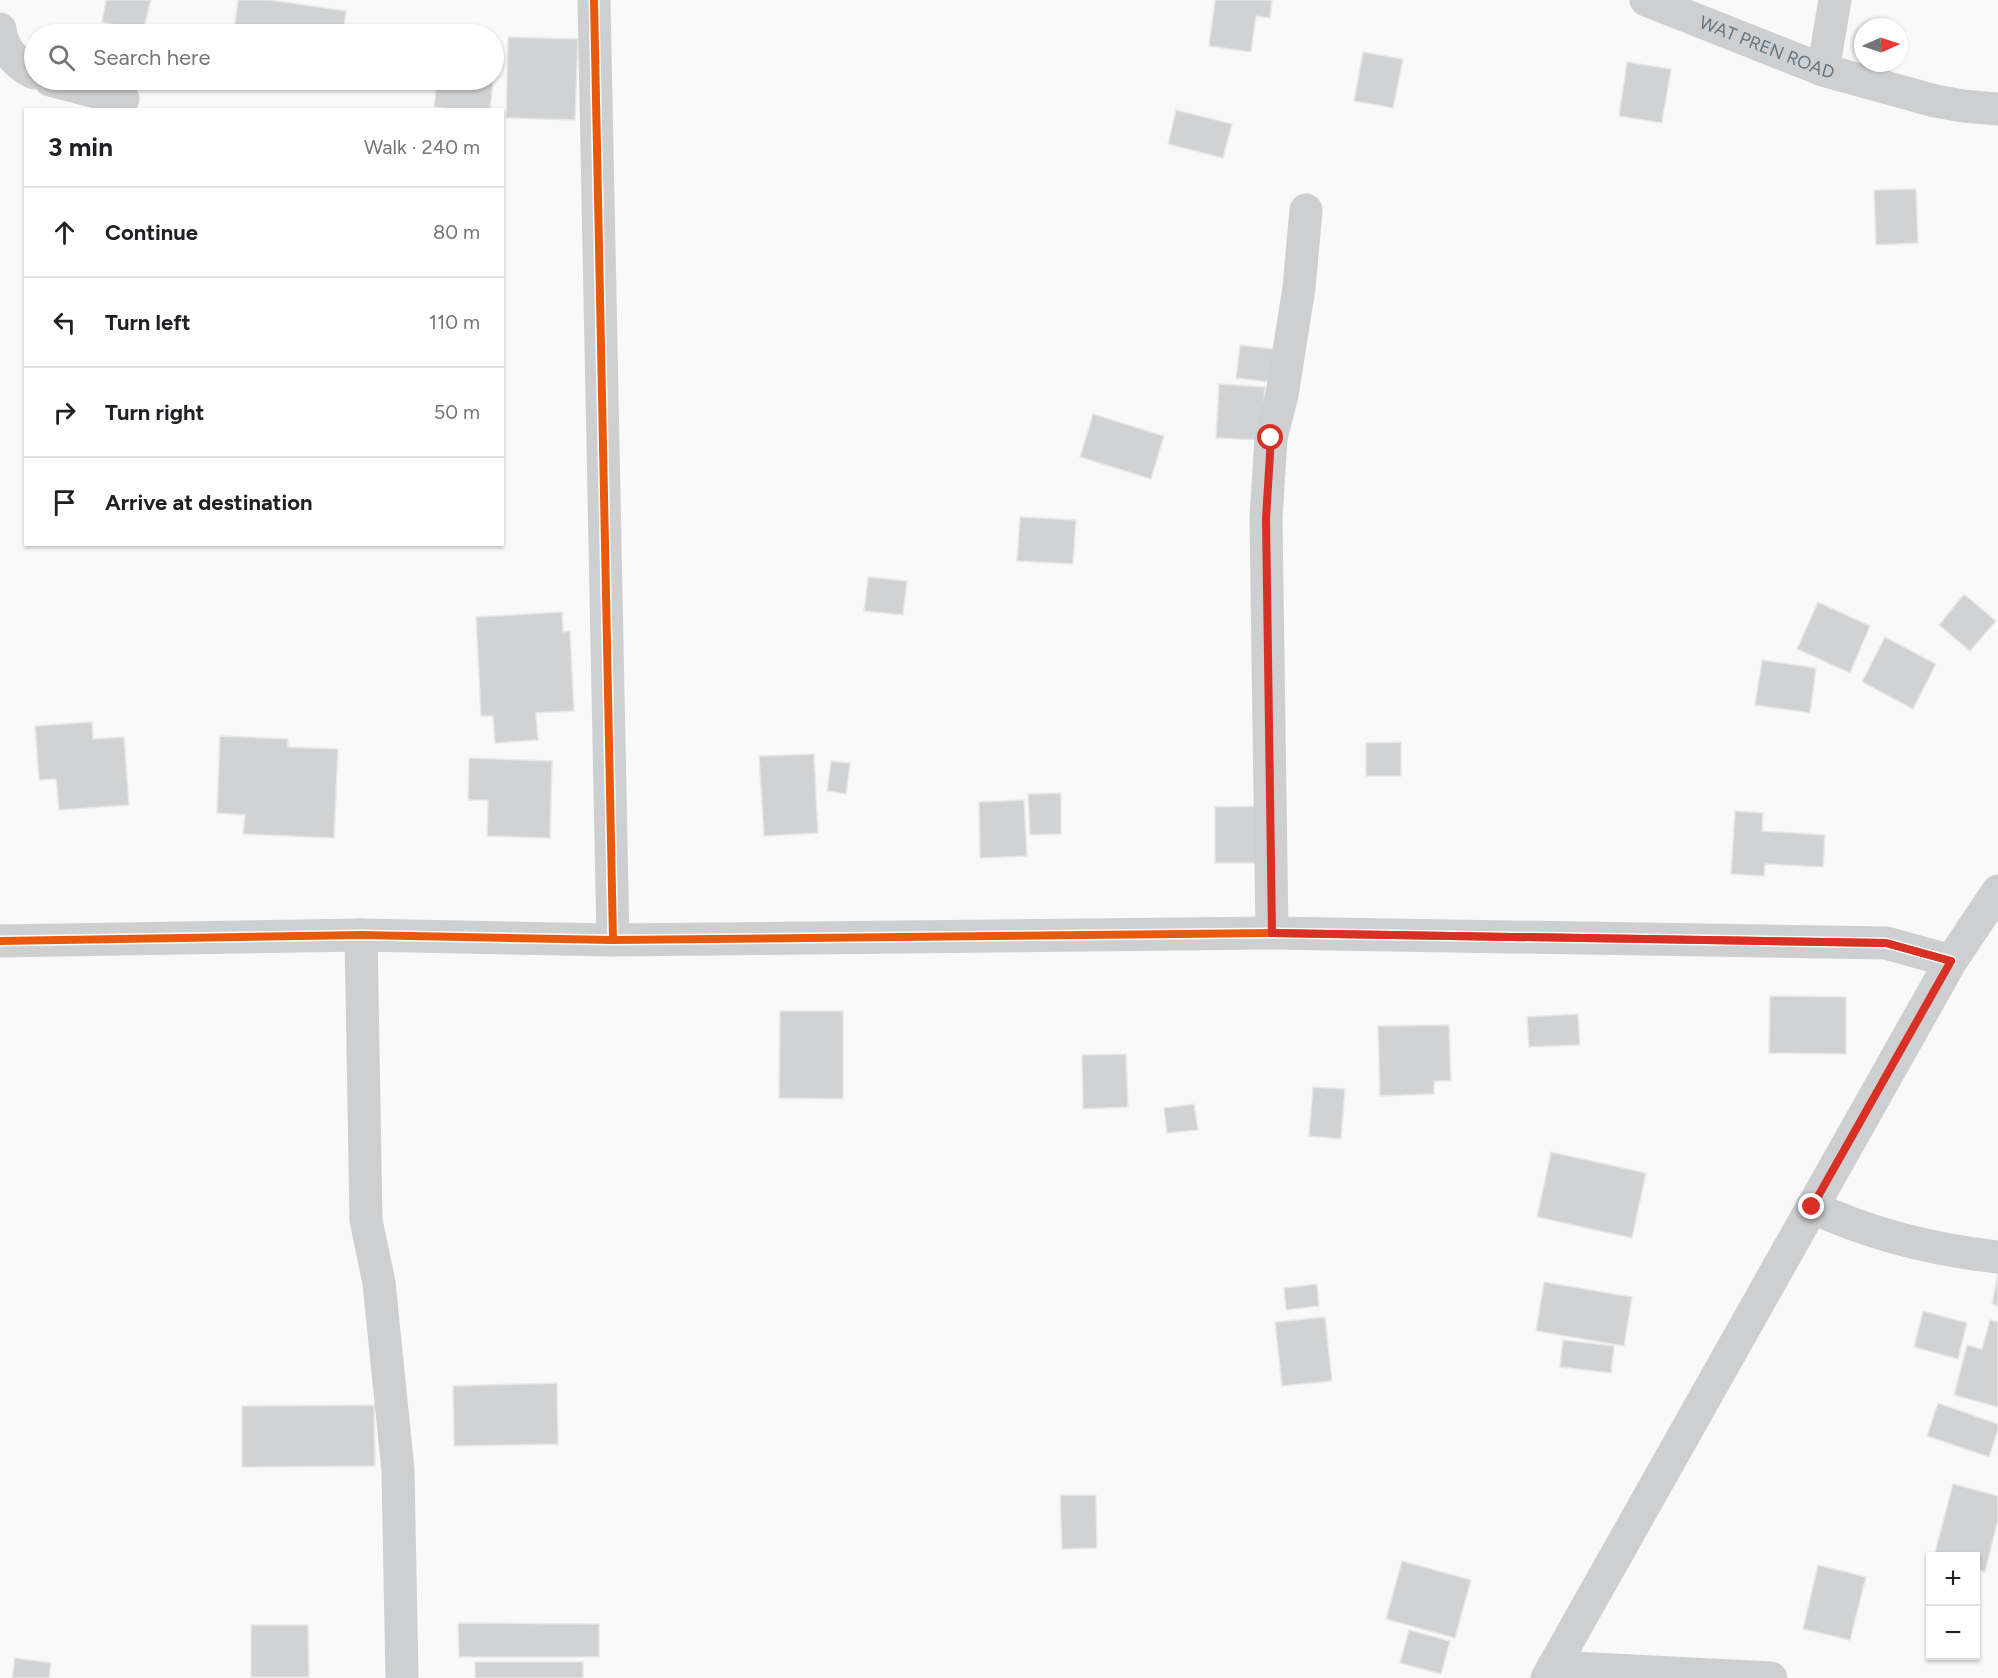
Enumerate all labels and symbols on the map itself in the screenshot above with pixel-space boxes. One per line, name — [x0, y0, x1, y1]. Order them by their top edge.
street label: WAT PREN ROAD — [1696, 11, 1837, 84]
north arrow — [1854, 18, 1908, 72]
route start — [1257, 424, 1283, 450]
route end — [1798, 1193, 1824, 1219]

